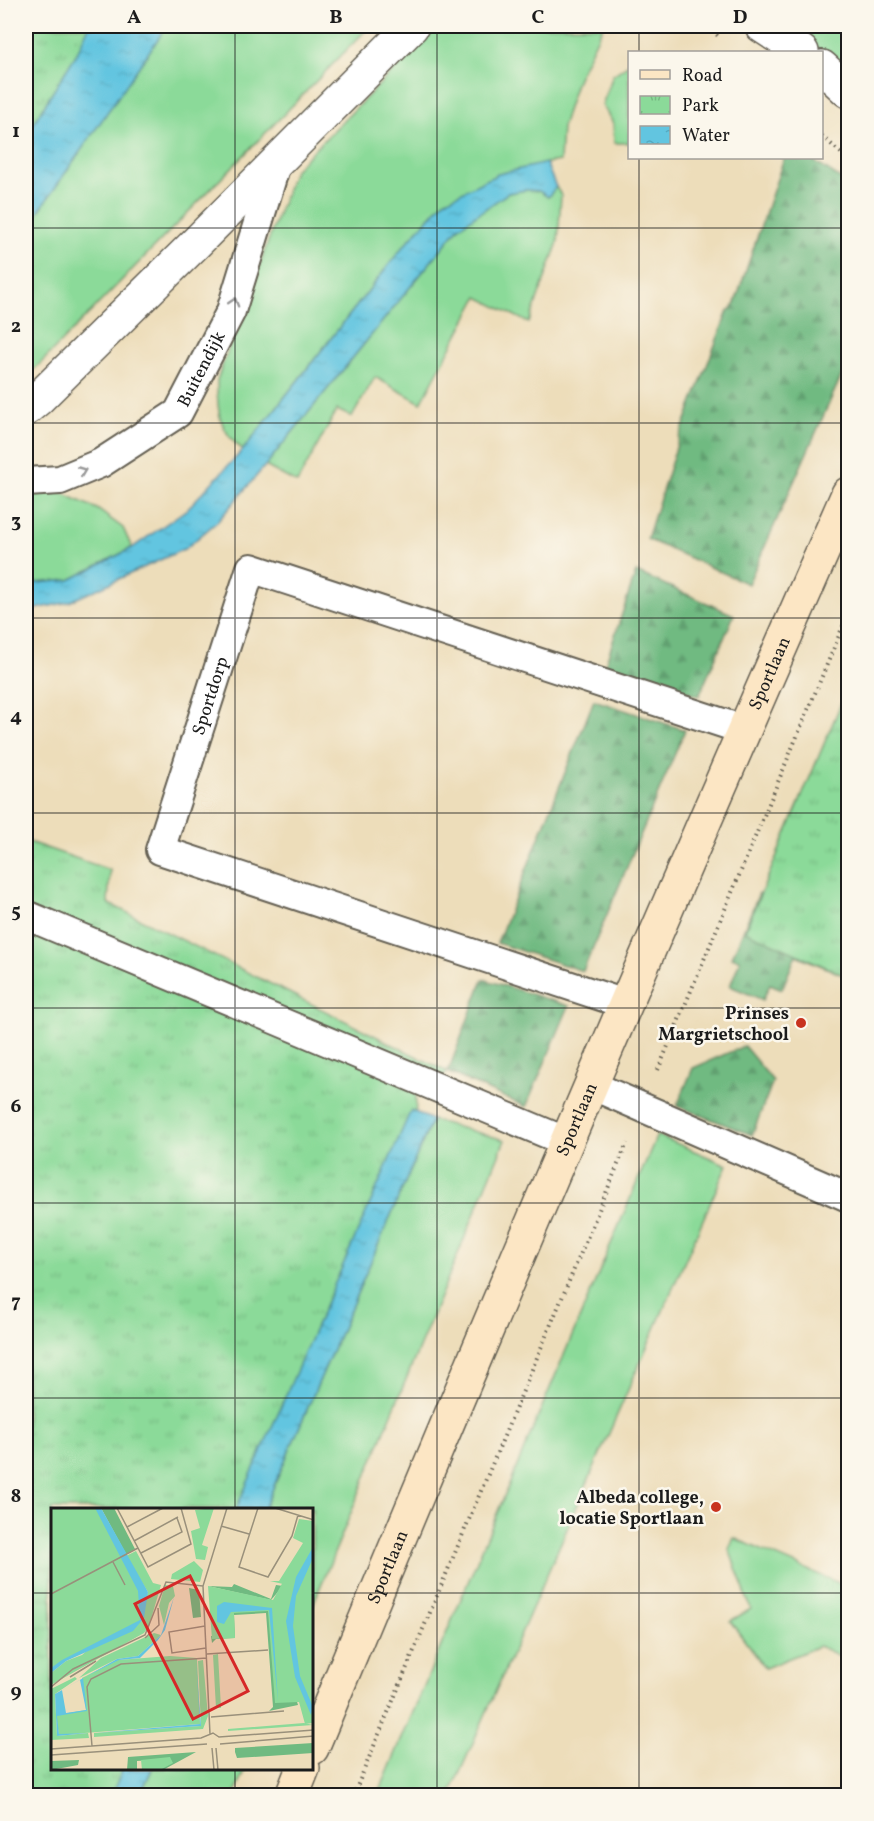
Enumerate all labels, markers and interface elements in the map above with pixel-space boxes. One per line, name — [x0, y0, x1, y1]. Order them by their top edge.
text: A — [127, 4, 141, 32]
text: B — [329, 4, 343, 32]
text: C — [532, 4, 545, 32]
text: D — [733, 4, 747, 32]
legend — [628, 51, 823, 159]
text: Road — [682, 64, 723, 89]
text: Park — [682, 94, 719, 119]
text: 1 — [12, 118, 20, 146]
text: Water — [682, 124, 730, 149]
one-way arrow — [227, 297, 239, 308]
text: 2 — [11, 313, 21, 341]
street label: Buitendijk — [172, 327, 232, 412]
one-way arrow — [76, 466, 87, 478]
text: 3 — [11, 508, 21, 536]
street label: Sportlaan — [743, 633, 798, 714]
street label: Sportdorp — [187, 654, 236, 739]
text: 4 — [10, 703, 22, 731]
text: 5 — [11, 898, 21, 926]
place label: Prinses Margrietschool — [658, 1002, 789, 1048]
marker: Prinses Margrietschool — [794, 1016, 808, 1030]
street label: Sportlaan — [551, 1079, 605, 1161]
text: 6 — [11, 1093, 22, 1121]
text: 7 — [11, 1288, 21, 1316]
text: 8 — [11, 1483, 21, 1511]
place label: Albeda college, locatie Sportlaan — [559, 1486, 704, 1532]
marker: Albeda college, locatie Sportlaan — [709, 1500, 723, 1514]
inset map — [51, 1508, 314, 1770]
street label: Sportlaan — [362, 1527, 415, 1608]
text: 9 — [10, 1678, 22, 1706]

